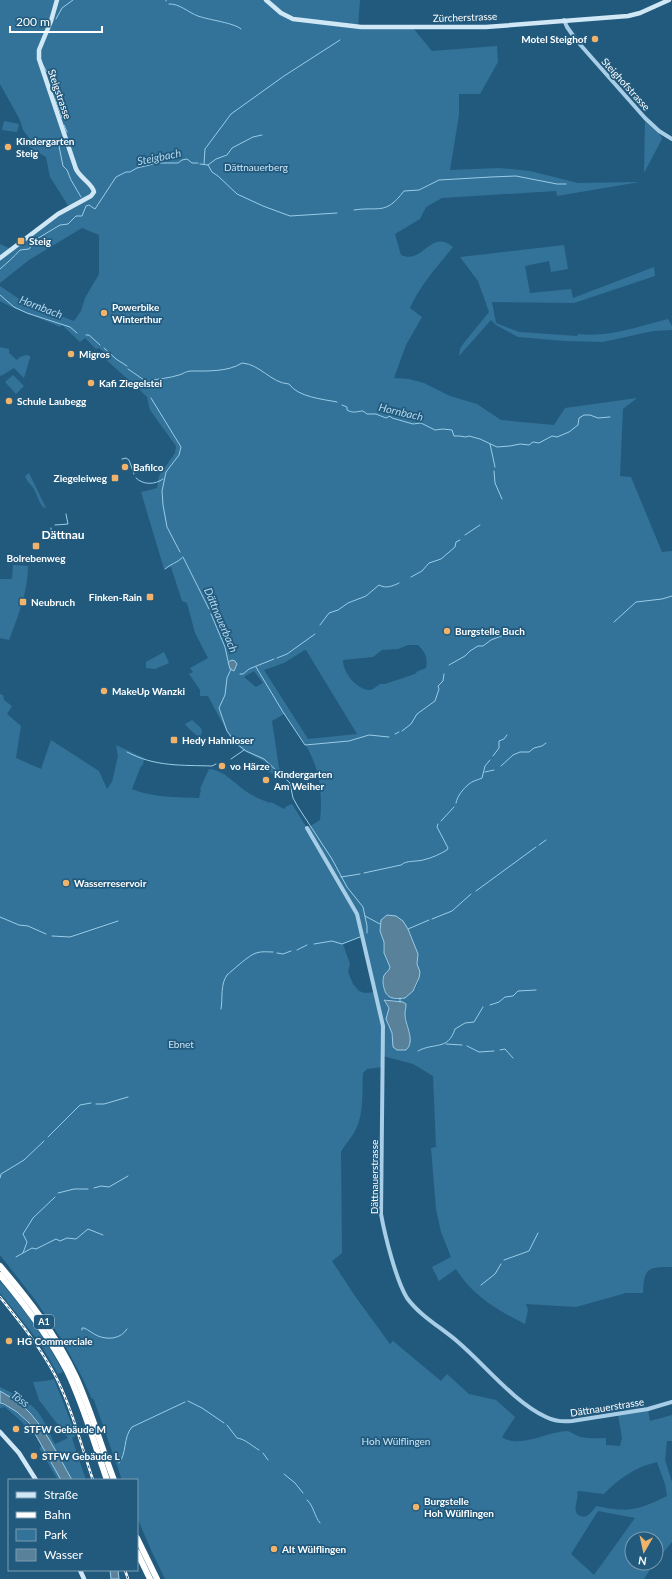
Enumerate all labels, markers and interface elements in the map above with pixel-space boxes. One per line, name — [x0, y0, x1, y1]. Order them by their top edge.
scale bar — [10, 8, 102, 34]
street label: Zürcherstrasse — [433, 10, 497, 24]
text: 200 m — [16, 14, 50, 29]
place label: Motel Steighof — [521, 33, 587, 45]
marker: Motel Steighof — [590, 34, 600, 44]
street label: Steighofstrasse — [599, 55, 653, 113]
street label: Steigstrasse — [46, 67, 74, 121]
place label: Kindergarten Steig — [16, 135, 75, 159]
marker: Kindergarten Steig — [3, 142, 13, 152]
water label: Steigbach — [136, 146, 182, 167]
park label: Dättnauerberg — [224, 161, 288, 173]
place label: Steig — [29, 235, 52, 247]
marker: Steig — [16, 236, 26, 246]
water label: Hornbach — [18, 292, 65, 321]
place label: Powerbike Winterthur — [112, 301, 162, 325]
marker: Powerbike Winterthur — [99, 308, 109, 318]
place label: Migros — [79, 348, 111, 360]
marker: Migros — [66, 349, 76, 359]
place label: Kafi Ziegelstei — [99, 377, 163, 389]
marker: Kafi Ziegelstei — [86, 378, 96, 388]
place label: Schule Laubegg — [17, 395, 87, 407]
marker: Schule Laubegg — [4, 396, 14, 406]
water label: Hornbach — [378, 400, 425, 423]
place label: Bafilco — [133, 461, 164, 473]
marker: Bafilco — [120, 462, 130, 472]
place label: Ziegeleiweg — [54, 472, 108, 484]
marker: Ziegeleiweg — [110, 473, 120, 483]
district label: Dättnau — [41, 527, 85, 542]
marker: Bolrebenweg — [31, 541, 41, 551]
place label: Bolrebenweg — [7, 552, 66, 564]
water label: Dättnauerbach — [202, 585, 241, 654]
place label: Finken-Rain — [89, 591, 142, 603]
marker: Finken-Rain — [145, 592, 155, 602]
place label: Neubruch — [31, 596, 75, 608]
marker: Neubruch — [18, 597, 28, 607]
place label: Burgstelle Buch — [455, 625, 525, 637]
marker: Burgstelle Buch — [442, 626, 452, 636]
place label: MakeUp Wanzki — [112, 685, 186, 697]
marker: MakeUp Wanzki — [99, 686, 109, 696]
place label: Hedy Hahnloser — [182, 734, 254, 746]
marker: Hedy Hahnloser — [169, 735, 179, 745]
place label: vo Härze — [230, 760, 270, 772]
marker: vo Härze — [217, 761, 227, 771]
place label: Kindergarten Am Weiher — [273, 768, 333, 792]
marker: Kindergarten Am Weiher — [261, 775, 271, 785]
place label: Wasserreservoir — [74, 877, 147, 889]
marker: Wasserreservoir — [61, 878, 71, 888]
park label: Ebnet — [168, 1038, 194, 1050]
street label: Dättnauerstrasse — [368, 1140, 380, 1214]
road number: A1 — [34, 1315, 54, 1329]
place label: HG Commerciale — [17, 1335, 93, 1347]
marker: HG Commerciale — [4, 1336, 14, 1346]
water label: Töss — [9, 1388, 32, 1410]
street label: Dättnauerstrasse — [569, 1395, 645, 1419]
place label: STFW Gebäude M — [24, 1423, 106, 1435]
marker: STFW Gebäude M — [11, 1424, 21, 1434]
park label: Hoh Wülflingen — [362, 1435, 430, 1447]
place label: STFW Gebäude L — [42, 1450, 120, 1462]
marker: STFW Gebäude L — [29, 1451, 39, 1461]
legend — [8, 1479, 138, 1571]
text: Straße — [44, 1487, 78, 1502]
place label: Burgstelle Hoh Wülflingen — [424, 1495, 494, 1519]
marker: Burgstelle Hoh Wülflingen — [411, 1502, 421, 1512]
text: Bahn — [44, 1507, 71, 1522]
text: Park — [44, 1527, 68, 1542]
north arrow — [624, 1531, 664, 1571]
place label: Alt Wülflingen — [281, 1543, 347, 1555]
marker: Alt Wülflingen — [269, 1544, 279, 1554]
text: Wasser — [44, 1547, 83, 1562]
text: N — [637, 1554, 648, 1568]

